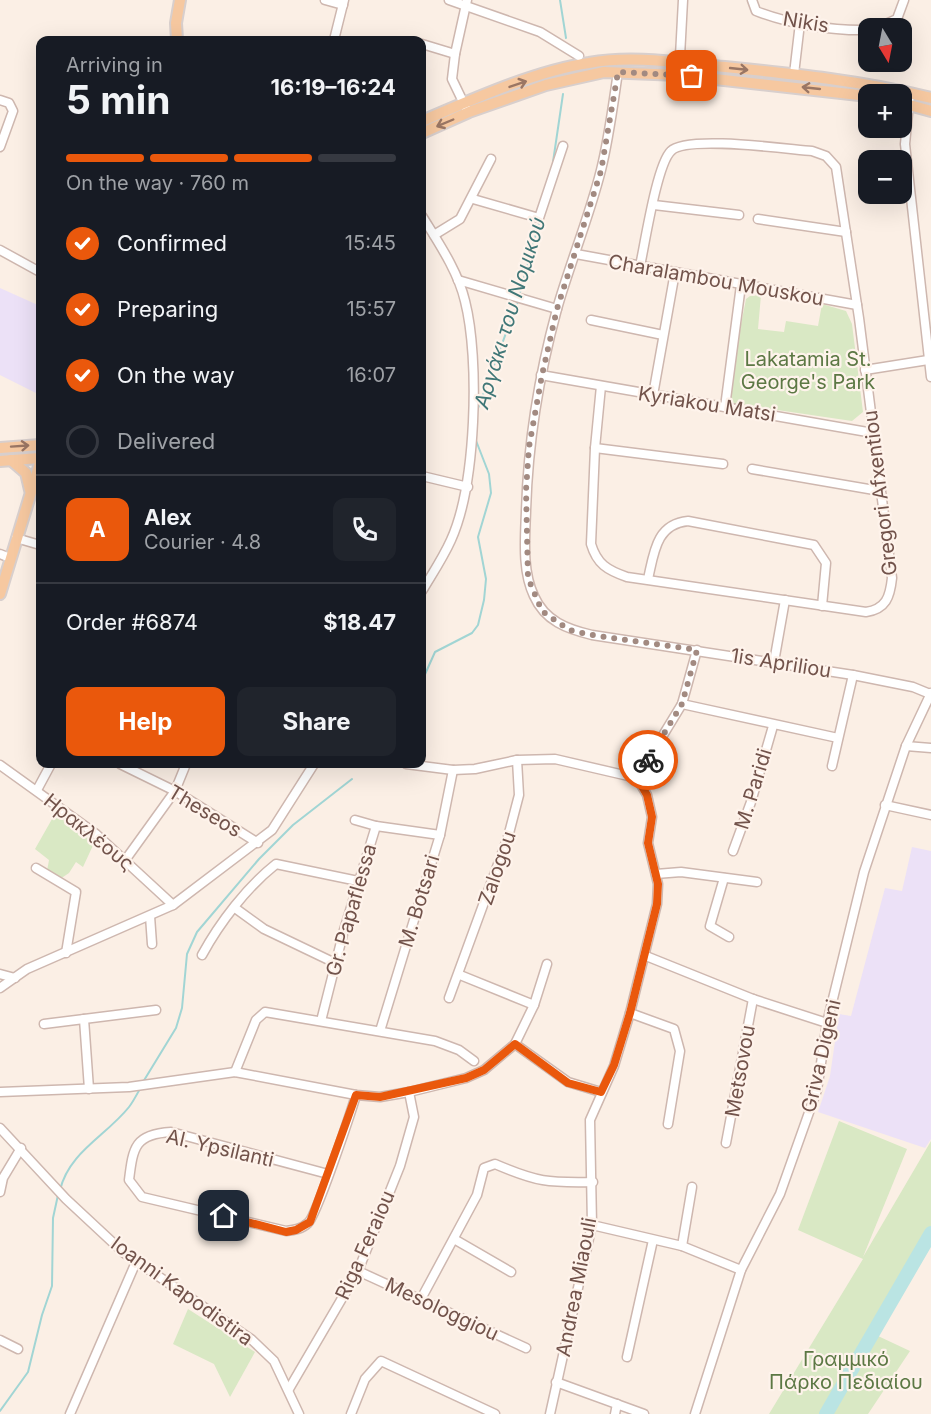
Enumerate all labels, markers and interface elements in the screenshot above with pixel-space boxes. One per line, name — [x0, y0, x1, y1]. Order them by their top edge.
street label: Nikis — [781, 7, 831, 37]
north arrow — [858, 18, 912, 72]
map controls — [858, 18, 912, 204]
pin — [666, 50, 717, 101]
text: Arriving in — [66, 53, 163, 77]
icon: bag — [675, 59, 708, 92]
one-way arrow — [728, 64, 748, 75]
text: 16:19–16:24 — [271, 74, 396, 100]
text: 5 min — [66, 76, 171, 123]
one-way arrow — [509, 77, 527, 88]
one-way arrow — [801, 82, 821, 93]
button: + — [858, 84, 912, 138]
one-way arrow — [436, 118, 454, 129]
button: − — [858, 150, 912, 204]
text: On the way · 760 m — [66, 171, 249, 195]
water label: Αργάκι του Νομικού — [468, 214, 551, 413]
icon: check — [66, 227, 99, 260]
text: Confirmed — [117, 230, 227, 256]
text: 15:45 — [345, 231, 396, 255]
street label: Charalambou Mouskou — [606, 249, 826, 311]
icon: check — [66, 293, 99, 326]
text: Preparing — [117, 296, 218, 322]
text: 15:57 — [346, 297, 396, 321]
park label: Lakatamia St. George's Park — [741, 347, 875, 394]
icon: check — [66, 359, 99, 392]
text: On the way — [117, 362, 235, 388]
text: 16:07 — [346, 363, 396, 387]
street label: Kyriakou Matsi — [637, 381, 777, 427]
street label: Gregori Afxentiou — [858, 409, 902, 577]
text: Delivered — [117, 428, 215, 454]
one-way arrow — [10, 441, 30, 452]
button: phone — [333, 498, 396, 561]
text: Alex — [144, 504, 192, 530]
text: A — [89, 516, 106, 542]
text: Courier · 4.8 — [144, 530, 261, 554]
text: Order #6874 — [66, 609, 198, 635]
text: $18.47 — [323, 609, 396, 635]
street label: 1is Apriliou — [729, 643, 833, 683]
button: Help — [66, 687, 225, 756]
button: Share — [237, 687, 396, 756]
courier — [618, 730, 678, 790]
icon: bike — [632, 744, 665, 777]
street label: M. Paridi — [729, 746, 777, 832]
street label: Theseos — [164, 780, 246, 842]
street label: Ηρακλέους — [39, 788, 139, 876]
street label: Zalogou — [473, 828, 521, 908]
street label: Gr. Papaflessa — [321, 841, 381, 979]
street label: M. Botsari — [394, 852, 444, 950]
street label: Griva Digeni — [796, 997, 846, 1115]
street label: Metsovou — [720, 1023, 760, 1119]
street label: Al. Ypsilanti — [164, 1124, 276, 1172]
street label: Riga Feraiou — [330, 1187, 400, 1303]
pin — [198, 1190, 249, 1241]
icon: home — [207, 1199, 240, 1232]
street label: Andrea Miaouli — [551, 1215, 601, 1359]
street label: Ioanni Kapodistira — [106, 1231, 258, 1351]
street label: Mesologgiou — [382, 1272, 502, 1346]
park label: Γραμμικό Πάρκο Πεδιαίου — [769, 1347, 923, 1394]

